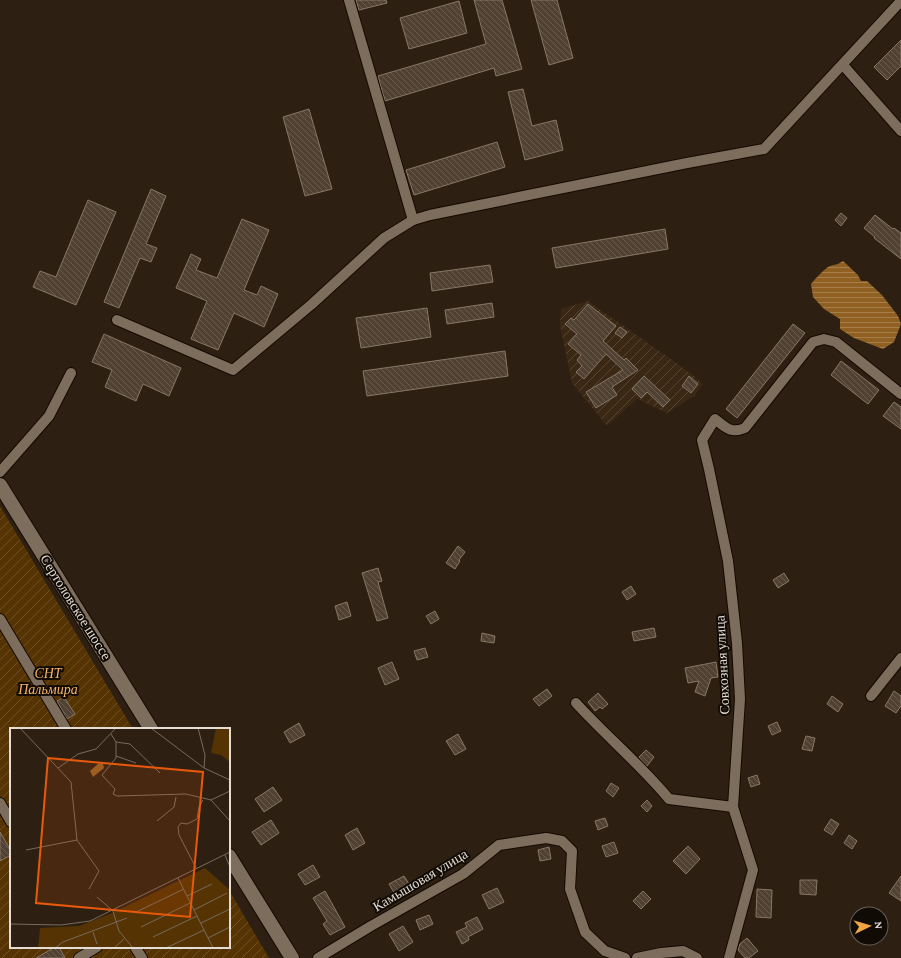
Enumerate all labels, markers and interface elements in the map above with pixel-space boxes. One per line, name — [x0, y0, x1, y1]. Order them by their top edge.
street label: Сертоловское шоссе — [37, 551, 115, 663]
street label: Совхозная улица — [711, 614, 733, 715]
park label: СНТ Пальмира — [17, 665, 78, 697]
inset map — [10, 728, 230, 948]
street label: Камышовая улица — [370, 845, 471, 915]
north arrow — [849, 906, 889, 946]
text: N — [873, 921, 885, 930]

